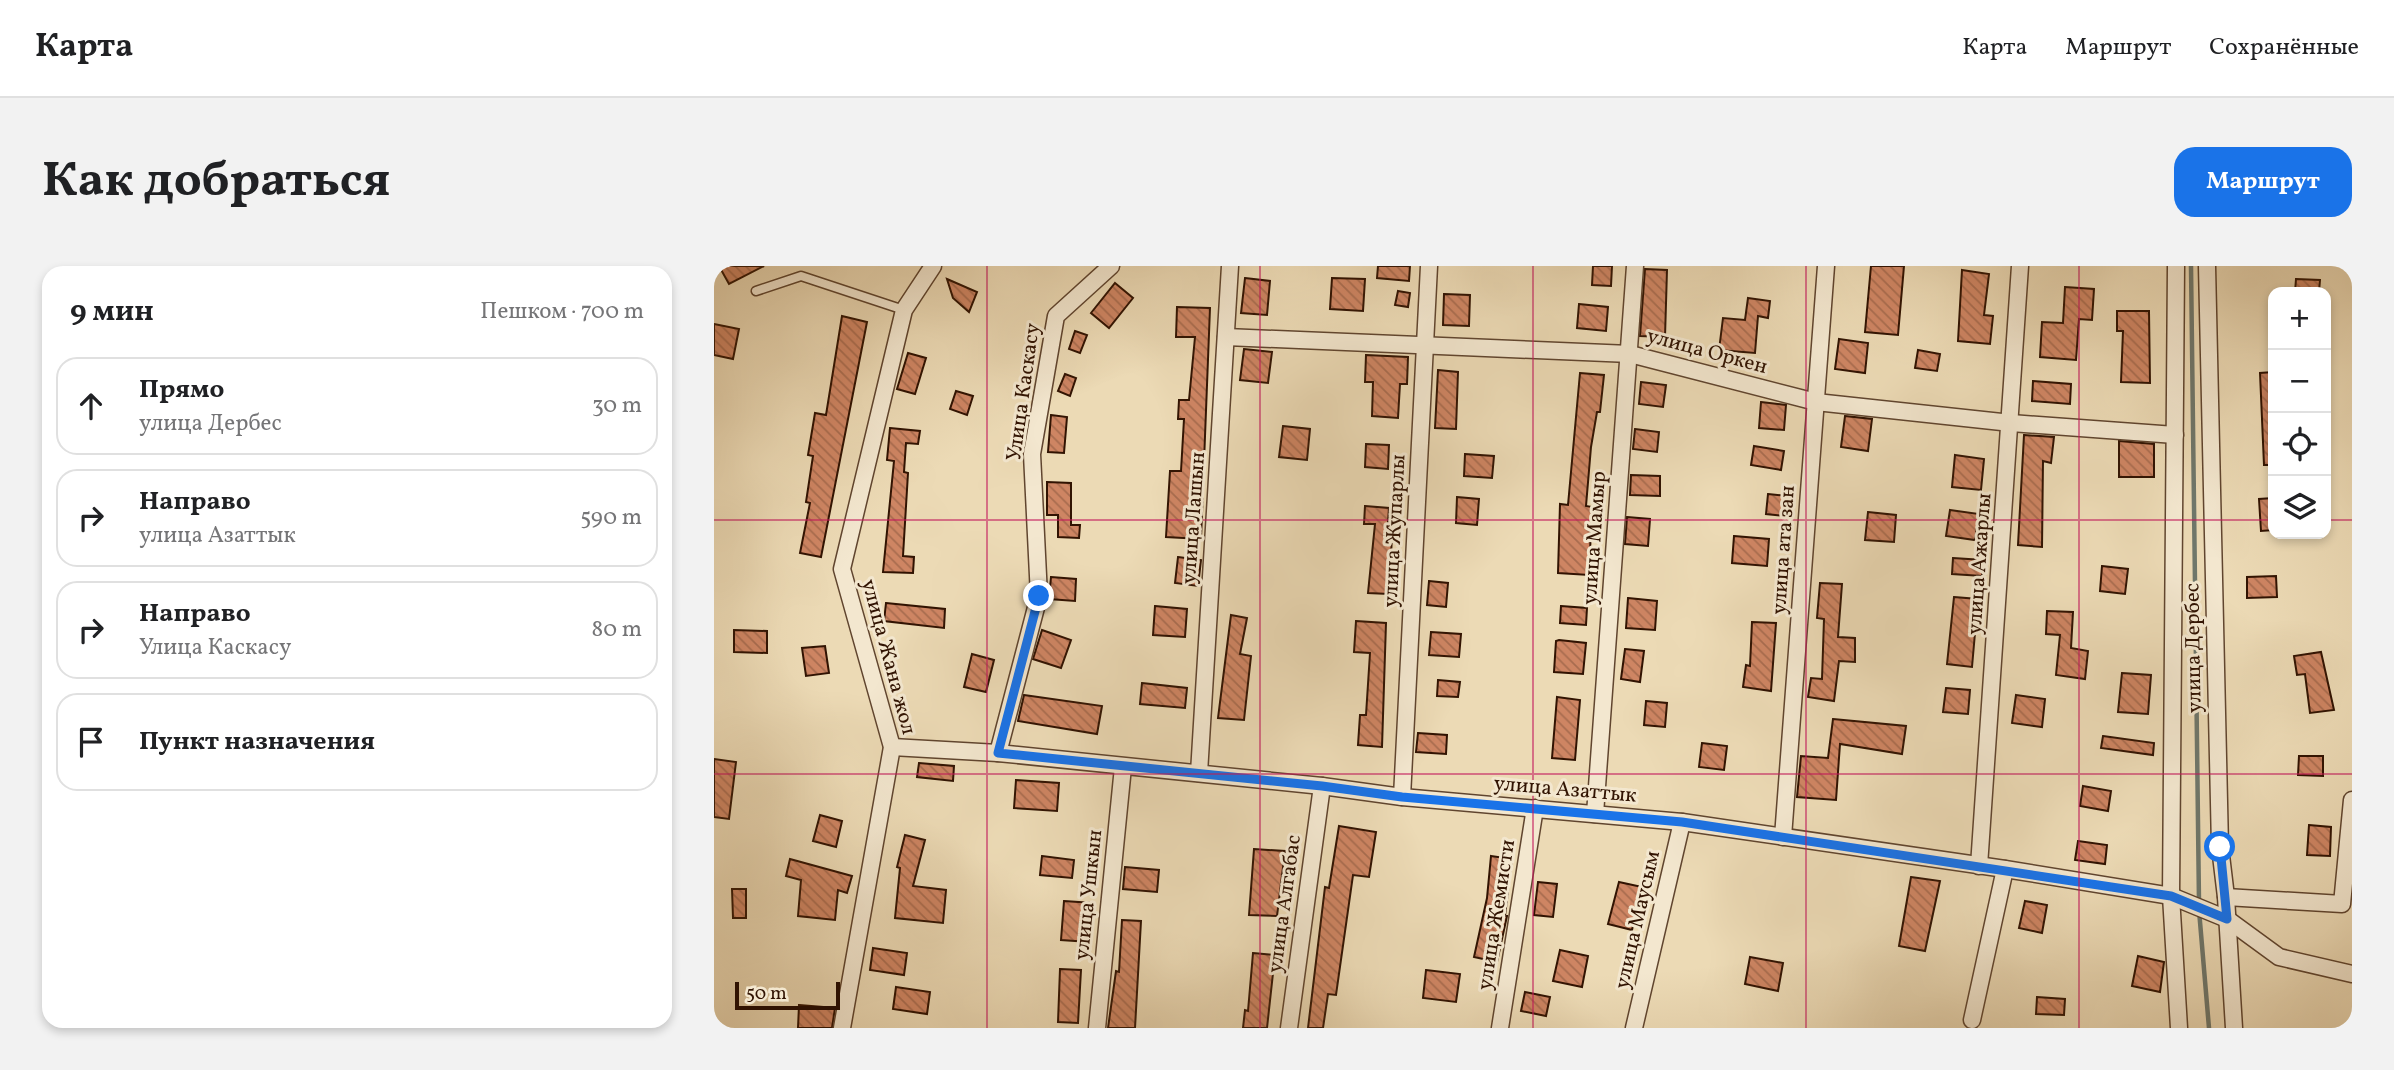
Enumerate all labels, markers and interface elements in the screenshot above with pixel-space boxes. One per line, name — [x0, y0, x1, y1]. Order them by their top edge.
text: Карта — [35, 25, 133, 71]
text: Карта — [1962, 31, 2027, 65]
text: Маршрут — [2065, 31, 2171, 65]
text: Сохранённые — [2209, 31, 2359, 65]
button: Маршрут — [2174, 147, 2352, 217]
text: Как добраться — [42, 148, 390, 217]
map controls — [2268, 287, 2331, 539]
button: + — [2268, 287, 2331, 350]
text: 9 мин — [70, 291, 154, 333]
text: Пешком · 700 m — [480, 296, 644, 328]
street label: Улица Каскасу — [1000, 320, 1048, 463]
street label: улица Оркен — [1644, 322, 1771, 382]
button: − — [2268, 350, 2331, 413]
text: Прямо — [139, 372, 224, 408]
icon: ahead — [72, 387, 110, 425]
text: 30 m — [592, 390, 642, 422]
text: улица Дербес — [139, 408, 282, 440]
button: locate — [2268, 413, 2331, 476]
street label: улица Лашын — [1175, 451, 1213, 585]
street label: улица Жупарлы — [1377, 454, 1414, 608]
street label: улица Мамыр — [1576, 470, 1614, 606]
button: layers — [2268, 476, 2331, 539]
text: Направо — [139, 484, 251, 520]
street label: улица ата зан — [1765, 484, 1803, 616]
street label: улица Ажарлы — [1961, 492, 1999, 636]
icon: right — [72, 499, 110, 537]
text: 590 m — [580, 502, 642, 534]
text: улица Азаттык — [139, 520, 296, 552]
street label: улица Жана жол — [853, 576, 923, 738]
route end — [1023, 580, 1054, 611]
street label: улица Дербес — [2178, 583, 2210, 713]
text: Направо — [139, 596, 251, 632]
icon: right — [72, 611, 110, 649]
text: 80 m — [592, 614, 642, 646]
text: Улица Каскасу — [139, 632, 291, 664]
icon: arrive — [72, 723, 110, 761]
text: Пункт назначения — [139, 724, 375, 760]
street label: улица Азаттык — [1492, 769, 1638, 811]
street label: улица Ушкын — [1068, 828, 1110, 962]
route start — [2204, 831, 2235, 862]
street label: улица Алгабас — [1261, 833, 1309, 975]
street label: улица Жемисти — [1471, 837, 1523, 992]
street label: улица Маусым — [1608, 848, 1668, 992]
scale bar — [735, 979, 840, 1011]
text: 50 m — [746, 981, 787, 1007]

